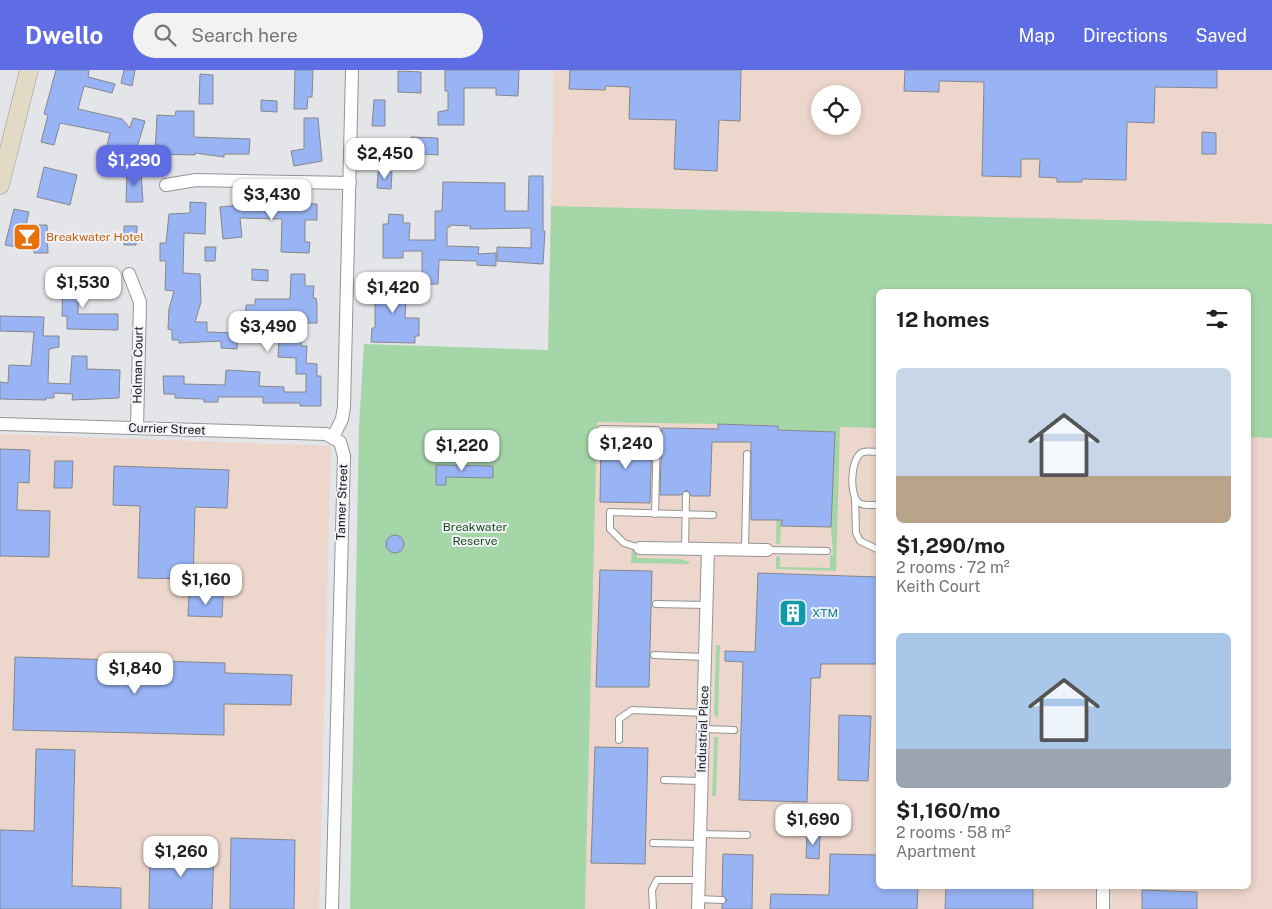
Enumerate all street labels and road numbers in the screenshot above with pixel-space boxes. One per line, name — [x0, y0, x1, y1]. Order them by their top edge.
street label: Holman Court — [130, 326, 146, 404]
street label: Currier Street — [128, 421, 206, 437]
street label: Tanner Street — [334, 463, 350, 540]
street label: Industrial Place — [694, 685, 712, 773]

